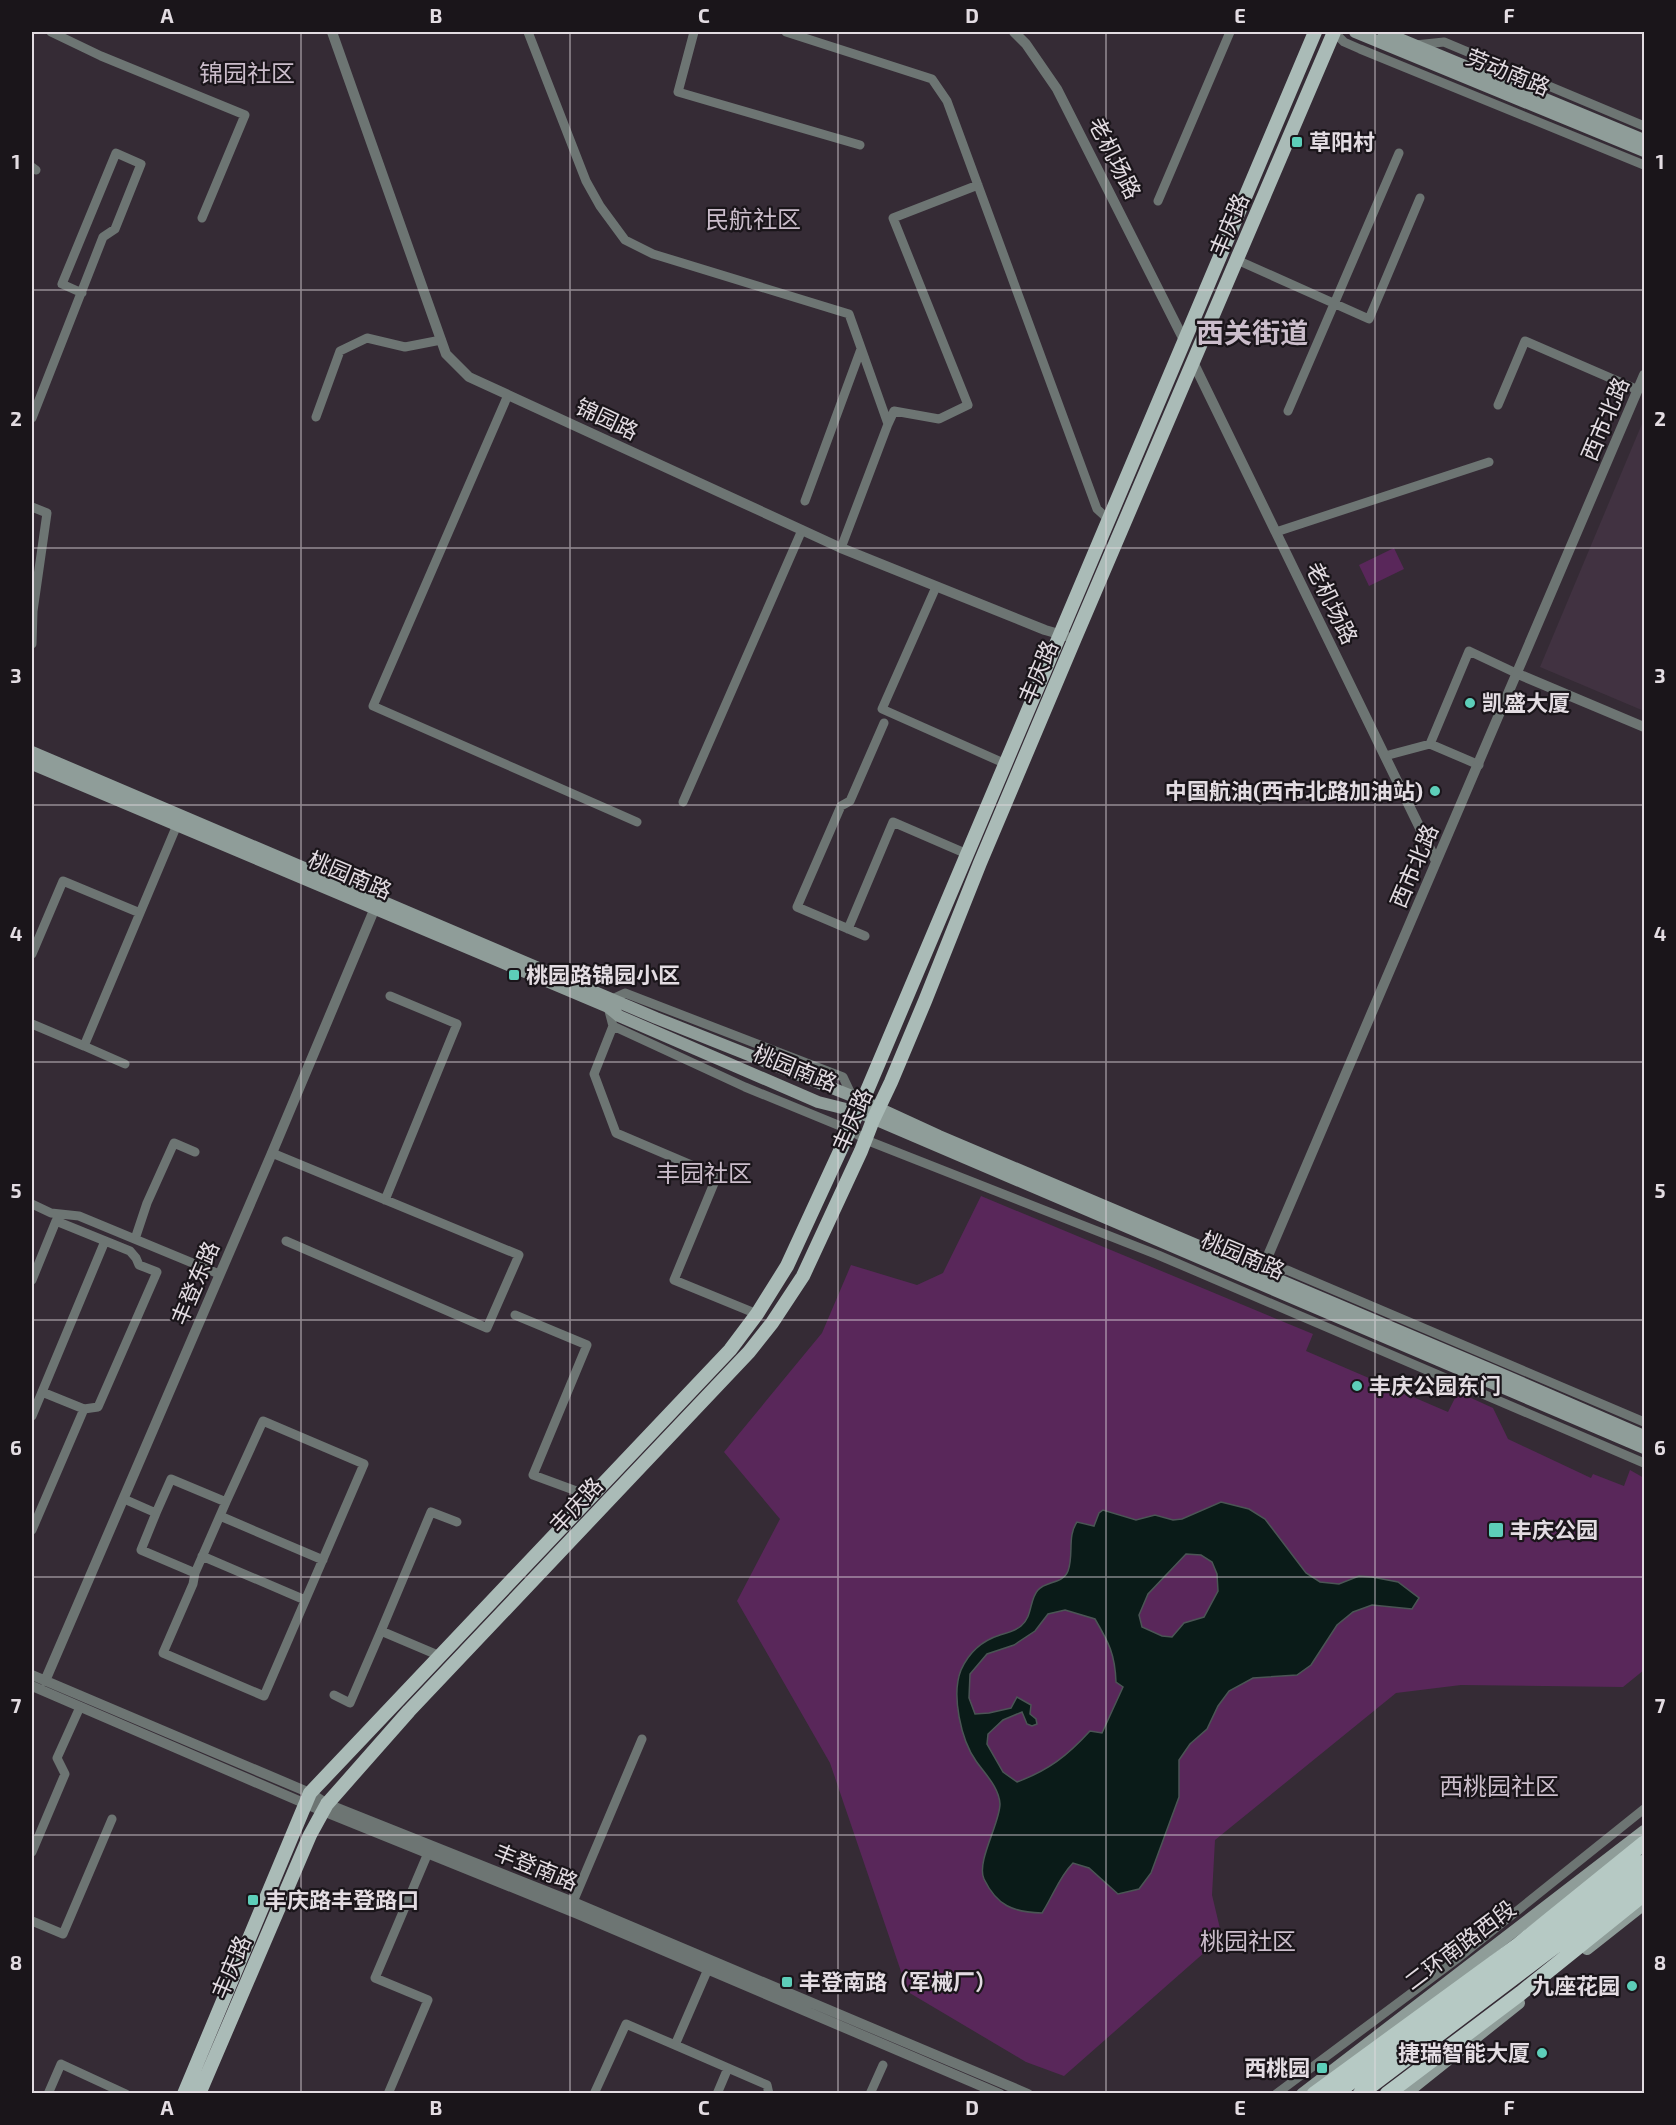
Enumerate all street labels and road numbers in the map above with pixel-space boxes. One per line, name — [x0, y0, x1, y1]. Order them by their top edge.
street label: 劳动南路 — [1463, 43, 1554, 100]
street label: 老机场路 — [1084, 112, 1147, 203]
street label: 丰庆路 — [1203, 189, 1253, 260]
street label: 西市北路 — [1575, 373, 1633, 464]
street label: 锦园路 — [572, 392, 643, 444]
street label: 老机场路 — [1302, 557, 1364, 648]
street label: 丰庆路 — [1012, 636, 1062, 707]
street label: 西市北路 — [1384, 820, 1442, 911]
street label: 桃园南路 — [305, 845, 396, 903]
street label: 桃园南路 — [750, 1039, 841, 1096]
street label: 丰庆路 — [826, 1084, 876, 1155]
street label: 桃园南路 — [1198, 1225, 1289, 1283]
street label: 丰登东路 — [165, 1237, 223, 1328]
street label: 丰庆路 — [543, 1471, 607, 1537]
street label: 丰登南路 — [491, 1838, 582, 1895]
street label: 二环南路西段 — [1399, 1894, 1520, 1994]
street label: 丰庆路 — [205, 1931, 255, 2002]

